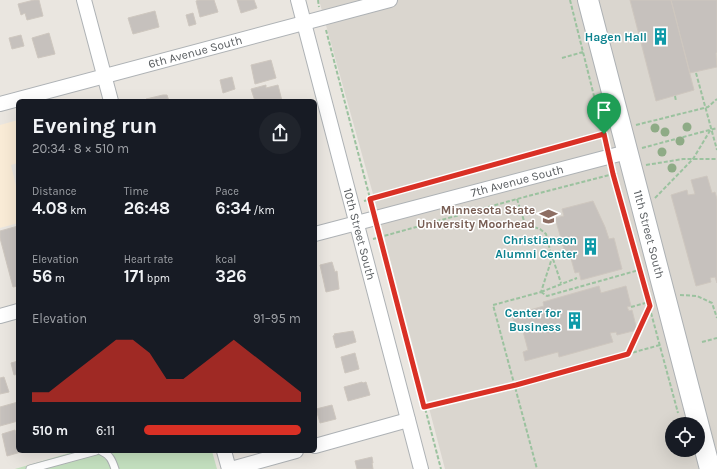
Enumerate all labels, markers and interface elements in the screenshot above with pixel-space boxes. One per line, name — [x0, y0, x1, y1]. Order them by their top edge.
building icon: Hagen Hall — [650, 27, 670, 47]
place label: Hagen Hall — [585, 30, 647, 44]
street label: 6th Avenue South — [147, 33, 244, 71]
pin — [587, 93, 621, 134]
icon: arrive — [593, 99, 615, 121]
button: share — [259, 112, 301, 154]
text: Evening run — [32, 113, 157, 139]
text: 20:34 · 8 × 510 m — [32, 141, 129, 156]
street label: 7th Avenue South — [469, 162, 565, 200]
text: Distance — [32, 185, 76, 198]
text: Time — [124, 185, 148, 198]
text: Pace — [215, 185, 239, 198]
street label: 10th Street South — [341, 187, 378, 282]
street label: 11th Street South — [631, 188, 667, 280]
text: 4.08 — [32, 198, 68, 218]
text: 26:48 — [124, 198, 170, 218]
text: 6:34 — [215, 198, 251, 218]
place label: Minnesota State University Moorhead — [417, 203, 535, 231]
text: km — [68, 204, 87, 217]
text: /km — [251, 204, 275, 217]
school or university icon: Minnesota State University Moorhead — [538, 207, 558, 227]
place label: Christianson Alumni Center — [495, 233, 577, 261]
building icon: Christianson Alumni Center — [580, 237, 600, 257]
text: Elevation — [32, 253, 79, 266]
text: Heart rate — [124, 253, 173, 266]
text: kcal — [215, 253, 236, 266]
text: 56 — [32, 266, 52, 286]
text: 171 — [124, 266, 144, 286]
text: 326 — [215, 266, 247, 286]
text: m — [52, 272, 65, 285]
text: bpm — [144, 272, 170, 285]
place label: Center for Business — [505, 306, 561, 334]
building icon: Center for Business — [564, 310, 584, 330]
text: Elevation — [32, 311, 87, 326]
text: 91–95 m — [253, 311, 301, 326]
map controls — [665, 417, 705, 457]
button: locate — [665, 417, 705, 457]
text: 510 m — [32, 423, 68, 438]
text: 6:11 — [96, 423, 115, 438]

